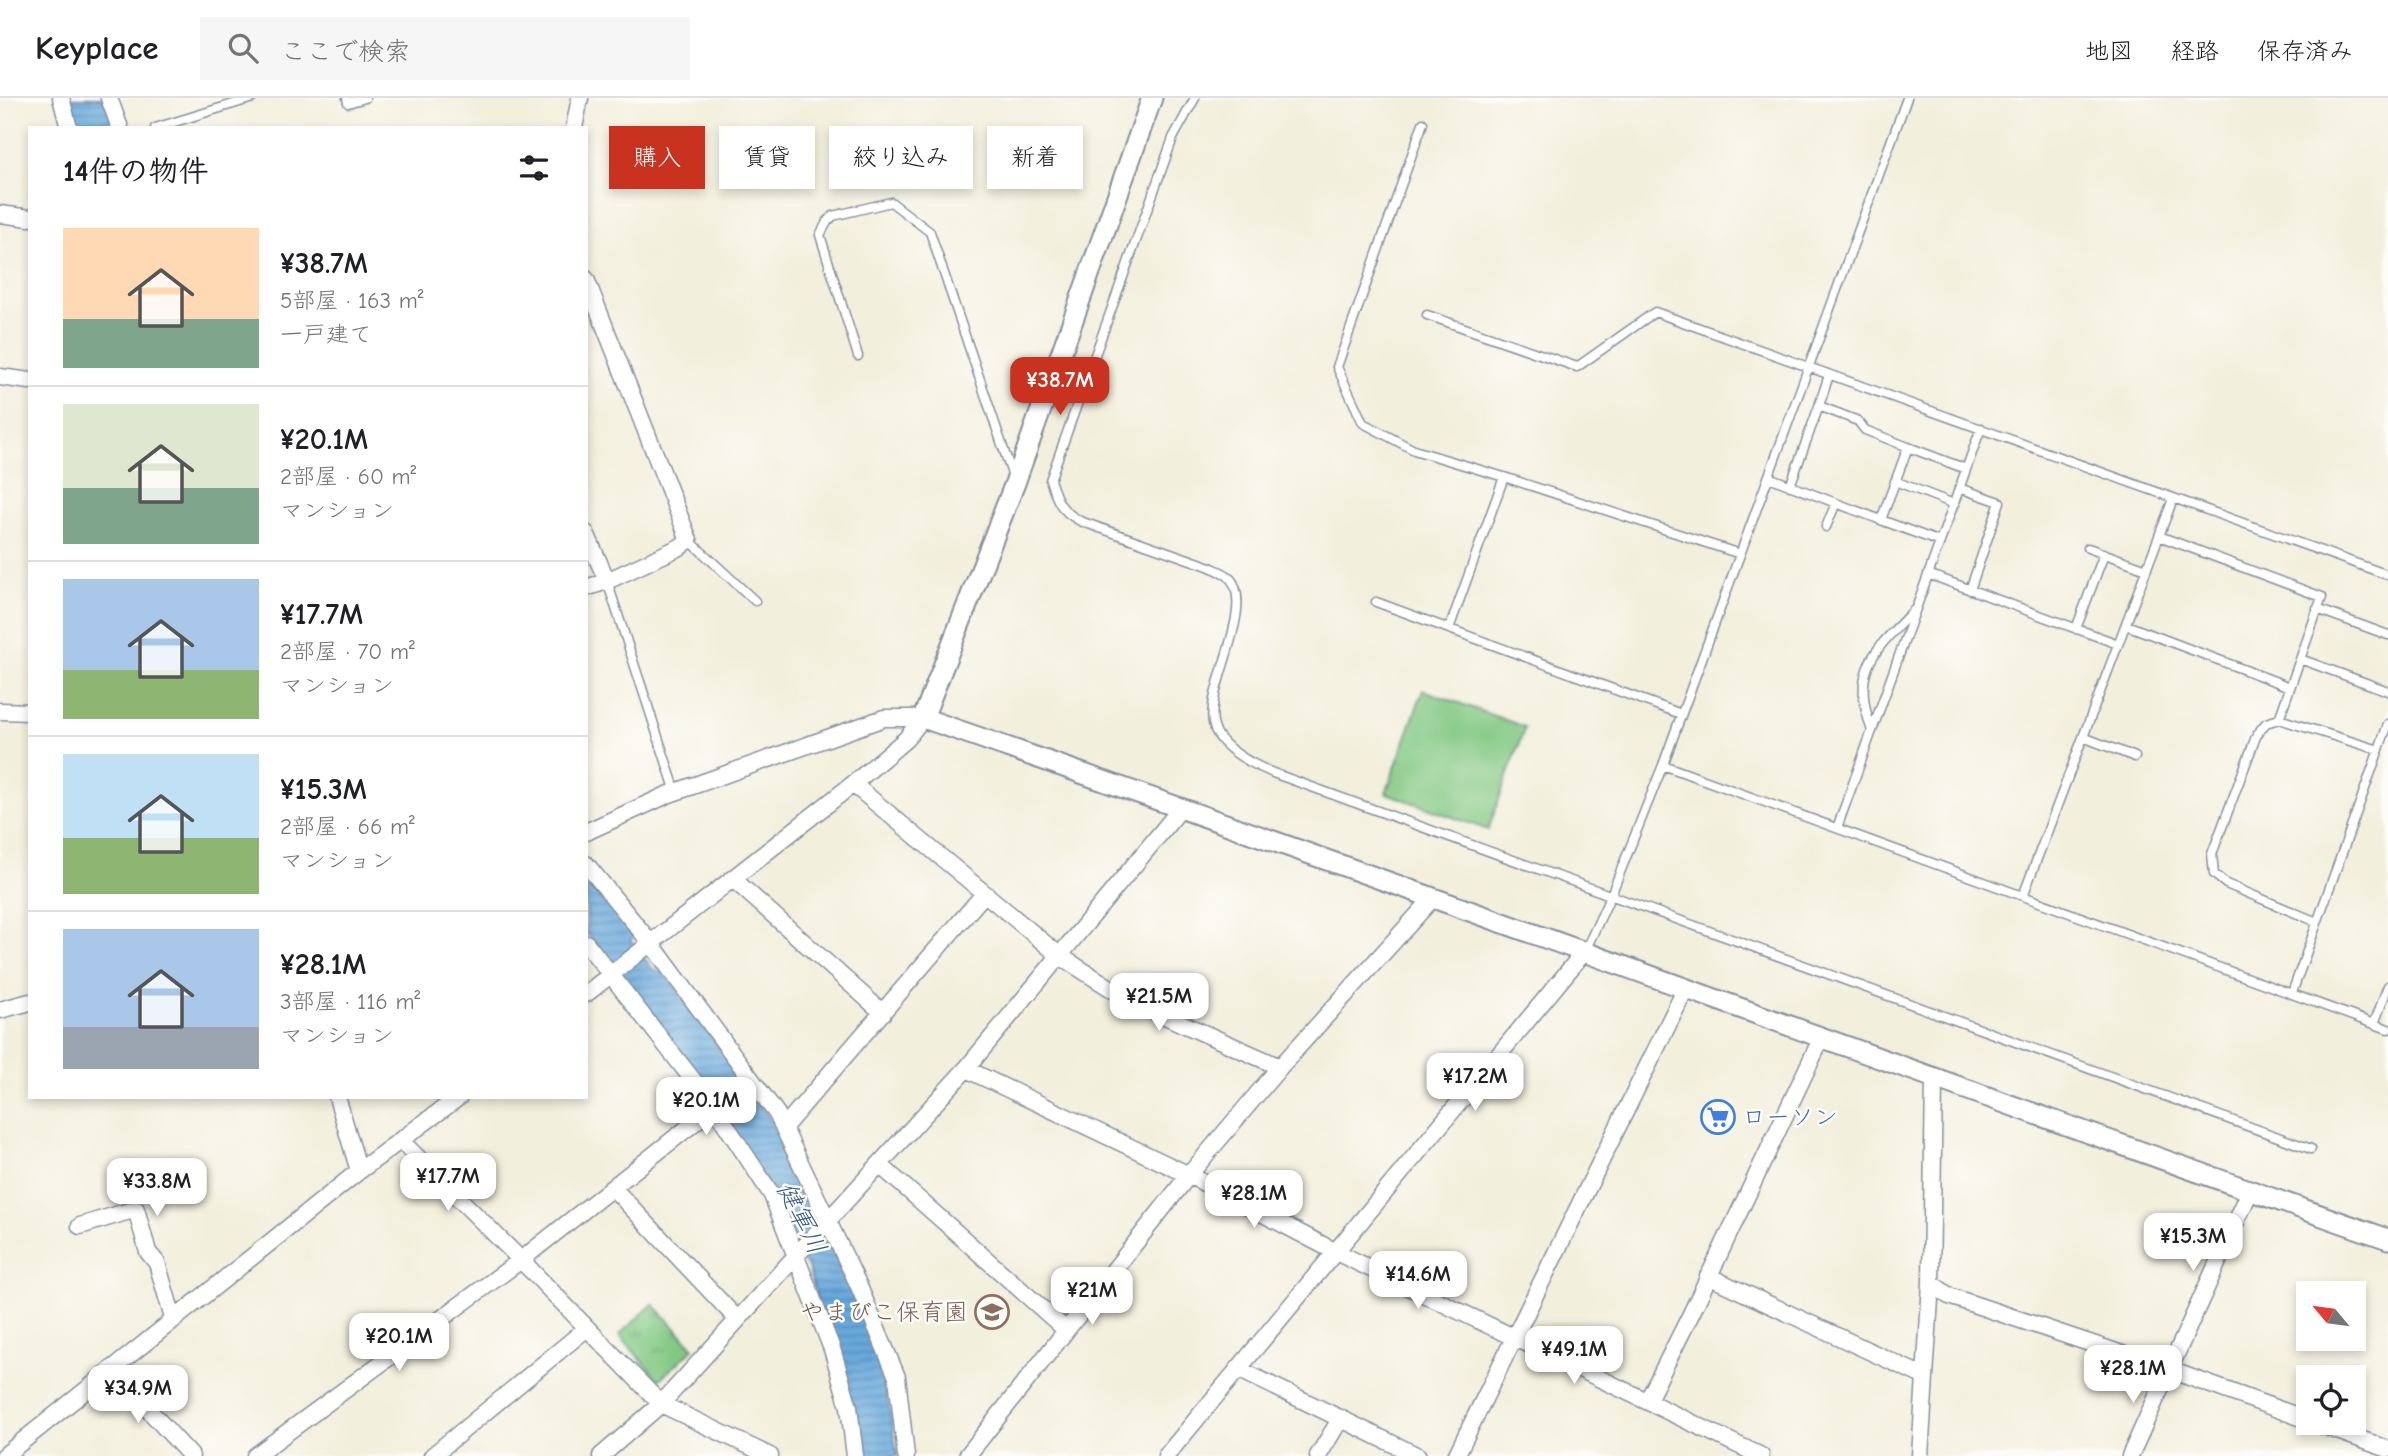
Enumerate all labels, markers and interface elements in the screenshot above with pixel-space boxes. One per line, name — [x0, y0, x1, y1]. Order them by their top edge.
search box — [200, 17, 690, 80]
text: Keyplace — [35, 29, 158, 67]
icon: search — [224, 29, 262, 67]
text: ここで検索 — [280, 37, 410, 67]
text: 地図 — [2085, 37, 2133, 65]
text: 経路 — [2171, 37, 2219, 65]
text: 保存済み — [2257, 37, 2353, 65]
chip: 購入 — [609, 126, 705, 189]
chip: 賃貸 — [719, 126, 815, 189]
chip: 絞り込み — [829, 126, 973, 189]
chip: 新着 — [987, 126, 1083, 189]
icon: filters — [515, 149, 553, 187]
text: 14件の物件 — [63, 154, 209, 189]
text: ¥38.7M — [280, 246, 368, 281]
icon: home — [119, 256, 203, 340]
text: 5部屋 · 163 m² — [280, 287, 424, 314]
text: 一戸建て — [280, 321, 372, 348]
pin: ¥38.7M — [1003, 358, 1117, 417]
text: ¥38.7M — [1026, 366, 1094, 393]
text: ¥20.1M — [280, 422, 368, 457]
icon: home — [119, 432, 203, 516]
text: 2部屋 · 60 m² — [280, 463, 416, 490]
text: マンション — [280, 497, 394, 524]
text: ¥17.7M — [280, 597, 363, 632]
icon: home — [119, 607, 203, 691]
text: 2部屋 · 70 m² — [280, 638, 415, 665]
text: マンション — [280, 672, 394, 699]
text: ¥15.3M — [280, 772, 367, 807]
icon: home — [119, 782, 203, 866]
text: 2部屋 · 66 m² — [280, 813, 415, 840]
text: マンション — [280, 847, 394, 874]
text: ¥28.1M — [280, 947, 366, 982]
icon: home — [119, 957, 203, 1041]
pin: ¥21.5M — [1102, 974, 1216, 1033]
text: ¥21.5M — [1126, 982, 1192, 1009]
text: 3部屋 · 116 m² — [280, 988, 420, 1015]
text: マンション — [280, 1022, 394, 1049]
pin: ¥17.2M — [1418, 1054, 1532, 1113]
text: ¥17.2M — [1443, 1062, 1507, 1089]
pin: ¥20.1M — [649, 1077, 763, 1137]
text: ¥20.1M — [672, 1086, 740, 1113]
supermarket icon: ローソン — [1699, 1098, 1737, 1136]
place label: ローソン — [1742, 1103, 1838, 1131]
pin: ¥17.7M — [391, 1154, 505, 1213]
pin: ¥33.8M — [100, 1158, 214, 1218]
text: ¥17.7M — [416, 1162, 480, 1189]
text: ¥33.8M — [123, 1167, 191, 1194]
pin: ¥28.1M — [1197, 1170, 1311, 1230]
water label: 健軍川 — [770, 1176, 832, 1260]
text: ¥28.1M — [1221, 1179, 1287, 1206]
pin: ¥15.3M — [2136, 1214, 2250, 1273]
text: ¥15.3M — [2160, 1222, 2226, 1249]
pin: ¥14.6M — [1361, 1252, 1475, 1311]
text: ¥14.6M — [1385, 1260, 1451, 1287]
pin: ¥21M — [1051, 1268, 1133, 1327]
text: ¥21M — [1067, 1276, 1117, 1303]
north arrow — [2296, 1281, 2366, 1351]
map controls — [2296, 1281, 2366, 1435]
school or university icon: やまびこ保育園 — [973, 1293, 1011, 1331]
place label: やまびこ保育園 — [800, 1298, 968, 1326]
pin: ¥20.1M — [342, 1314, 456, 1373]
text: ¥20.1M — [365, 1322, 433, 1349]
pin: ¥49.1M — [1517, 1326, 1631, 1386]
text: ¥49.1M — [1541, 1335, 1607, 1362]
pin: ¥28.1M — [2076, 1346, 2190, 1405]
text: ¥28.1M — [2100, 1354, 2166, 1381]
button: locate — [2296, 1365, 2366, 1435]
pin: ¥34.9M — [81, 1366, 195, 1425]
text: ¥34.9M — [104, 1374, 172, 1401]

